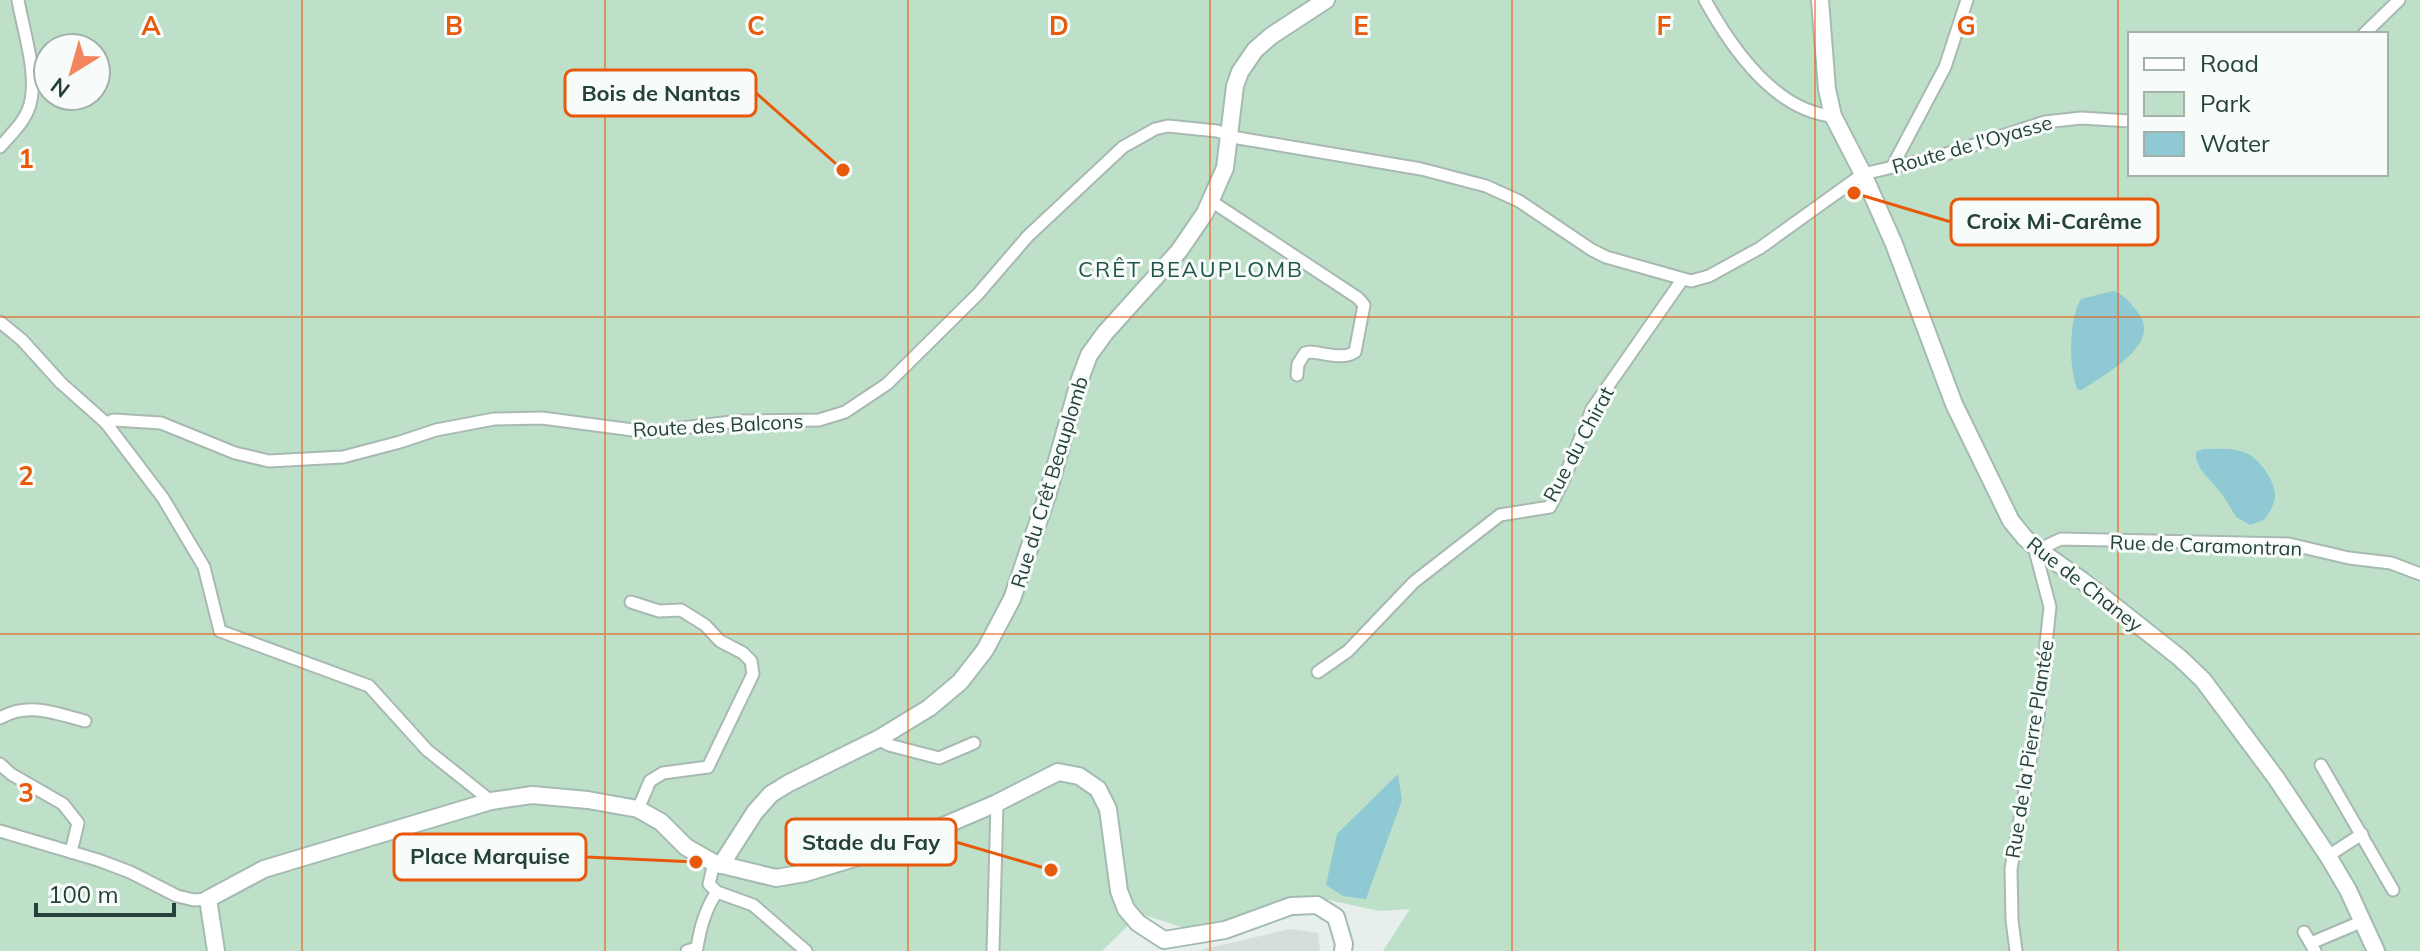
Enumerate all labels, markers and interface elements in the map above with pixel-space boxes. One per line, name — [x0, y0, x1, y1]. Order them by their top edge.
text: A — [141, 9, 161, 42]
text: B — [445, 9, 463, 42]
text: C — [747, 9, 765, 42]
text: D — [1049, 9, 1069, 42]
text: E — [1353, 9, 1369, 42]
text: F — [1657, 9, 1672, 42]
text: G — [1956, 9, 1976, 42]
north arrow — [32, 32, 112, 112]
legend — [2128, 32, 2388, 176]
text: Road — [2200, 48, 2259, 78]
callout: Bois de Nantas — [565, 70, 756, 116]
text: N — [45, 72, 75, 104]
text: Bois de Nantas — [581, 79, 741, 107]
text: Park — [2200, 88, 2251, 118]
street label: Route de l'Oyasse — [1889, 109, 2055, 179]
text: Water — [2200, 128, 2270, 158]
text: 1 — [18, 142, 34, 175]
callout: Croix Mi-Carême — [1951, 199, 2158, 245]
text: Croix Mi-Carême — [1966, 207, 2142, 235]
district label: CRÊT BEAUPLOMB — [1078, 255, 1304, 283]
street label: Rue du Crêt Beauplomb — [1005, 373, 1093, 591]
street label: Rue du Chirat — [1537, 382, 1619, 506]
street label: Route des Balcons — [632, 408, 804, 442]
text: 2 — [18, 459, 34, 492]
street label: Rue de Caramontran — [2109, 529, 2303, 561]
street label: Rue de Chaney — [2022, 531, 2148, 637]
street label: Rue de la Pierre Plantée — [1999, 638, 2059, 860]
text: 3 — [18, 776, 34, 809]
callout: Stade du Fay — [786, 819, 956, 865]
text: Stade du Fay — [802, 828, 940, 856]
callout: Place Marquise — [394, 834, 586, 880]
text: Place Marquise — [410, 842, 570, 870]
scale bar — [36, 867, 174, 917]
text: 100 m — [48, 879, 119, 909]

